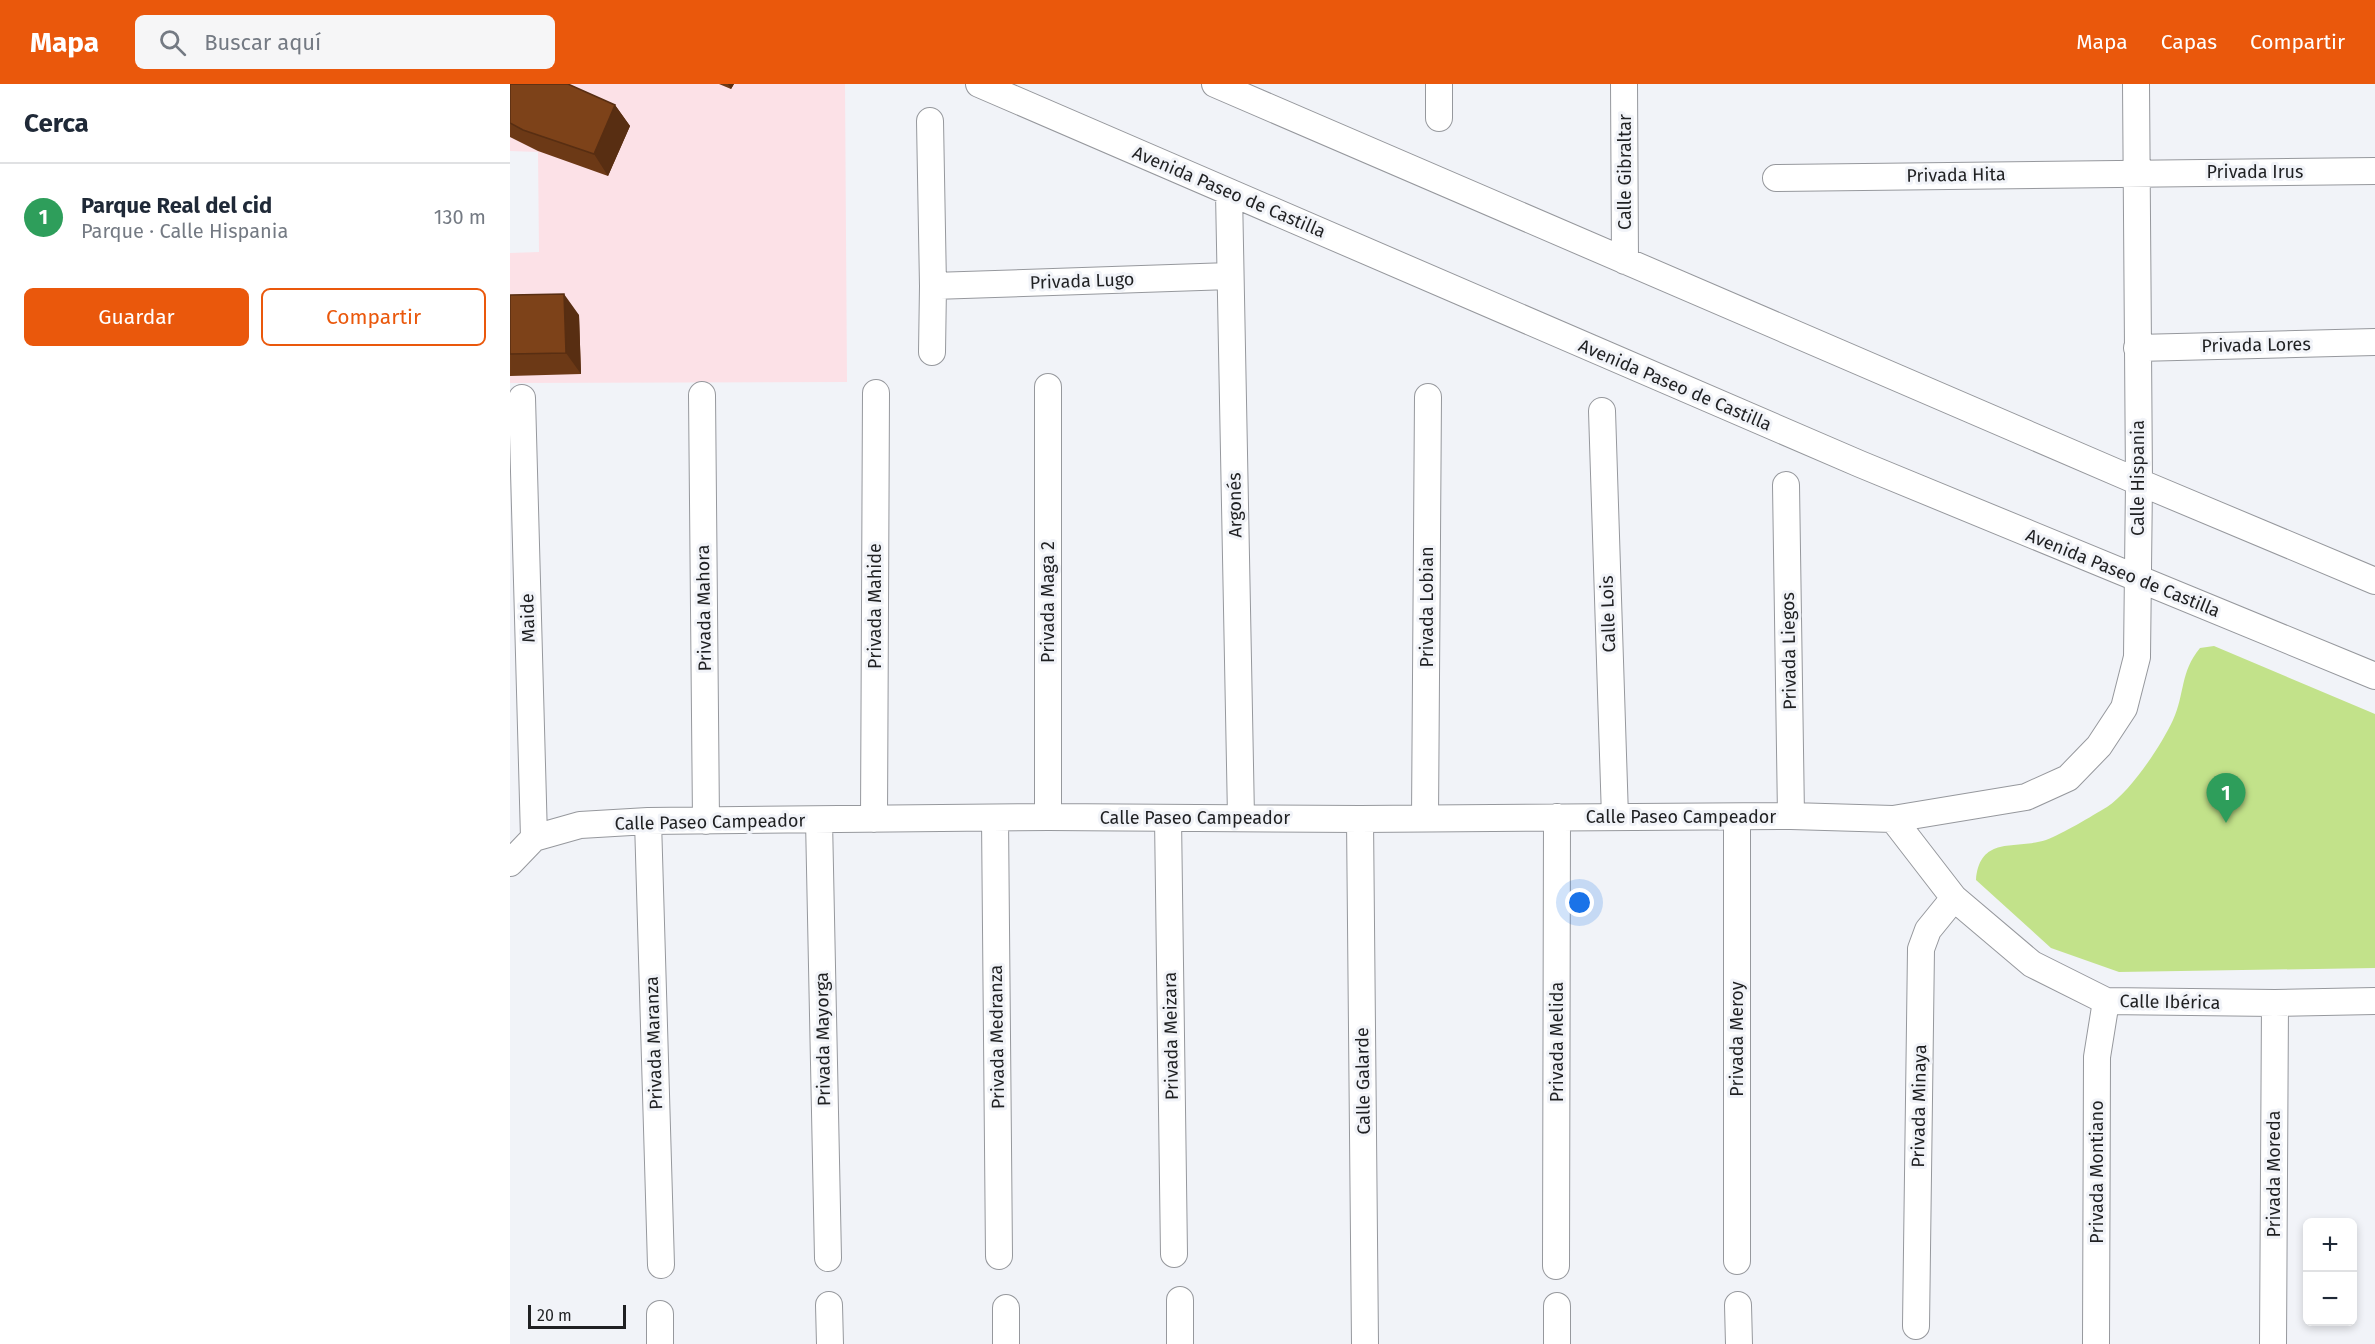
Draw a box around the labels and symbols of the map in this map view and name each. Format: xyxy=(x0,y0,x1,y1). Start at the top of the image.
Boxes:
street label: Calle Gibraltar xyxy=(1614,114,1636,230)
street label: Avenida Paseo de Castilla xyxy=(1129,141,1329,243)
street label: Privada Irus xyxy=(2207,161,2303,183)
street label: Privada Hita xyxy=(1906,163,2006,187)
street label: Privada Lugo xyxy=(1029,268,1135,294)
street label: Privada Lores xyxy=(2201,333,2311,357)
street label: Avenida Paseo de Castilla xyxy=(1575,334,1775,436)
street label: Calle Hispania xyxy=(2127,420,2149,536)
street label: Argonés xyxy=(1223,472,1247,538)
street label: Avenida Paseo de Castilla xyxy=(2023,524,2223,622)
street label: Privada Maga 2 xyxy=(1037,541,1059,663)
street label: Privada Mahide xyxy=(864,543,886,669)
street label: Privada Mahora xyxy=(692,544,716,672)
street label: Privada Lobian xyxy=(1416,547,1438,667)
street label: Calle Lois xyxy=(1596,575,1620,653)
street label: Privada Liegos xyxy=(1777,592,1801,710)
street label: Maide xyxy=(516,593,540,643)
pin: 1 xyxy=(2206,774,2246,823)
street label: Calle Paseo Campeador xyxy=(1586,806,1776,828)
street label: Calle Paseo Campeador xyxy=(1100,807,1290,829)
street label: Calle Paseo Campeador xyxy=(615,809,806,835)
your location xyxy=(1565,888,1594,917)
street label: Privada Medranza xyxy=(985,965,1009,1109)
street label: Privada Mayorga xyxy=(811,972,835,1106)
street label: Privada Meizara xyxy=(1159,972,1183,1100)
street label: Privada Maranza xyxy=(641,976,667,1110)
street label: Privada Meroy xyxy=(1726,981,1748,1097)
street label: Privada Melida xyxy=(1546,982,1568,1102)
street label: Calle Ibérica xyxy=(2120,990,2220,1014)
street label: Calle Galarde xyxy=(1351,1027,1375,1135)
street label: Privada Minaya xyxy=(1907,1044,1931,1168)
street label: Privada Montiano xyxy=(2086,1100,2108,1244)
street label: Privada Moreda xyxy=(2263,1110,2285,1238)
scale bar xyxy=(528,1302,626,1330)

